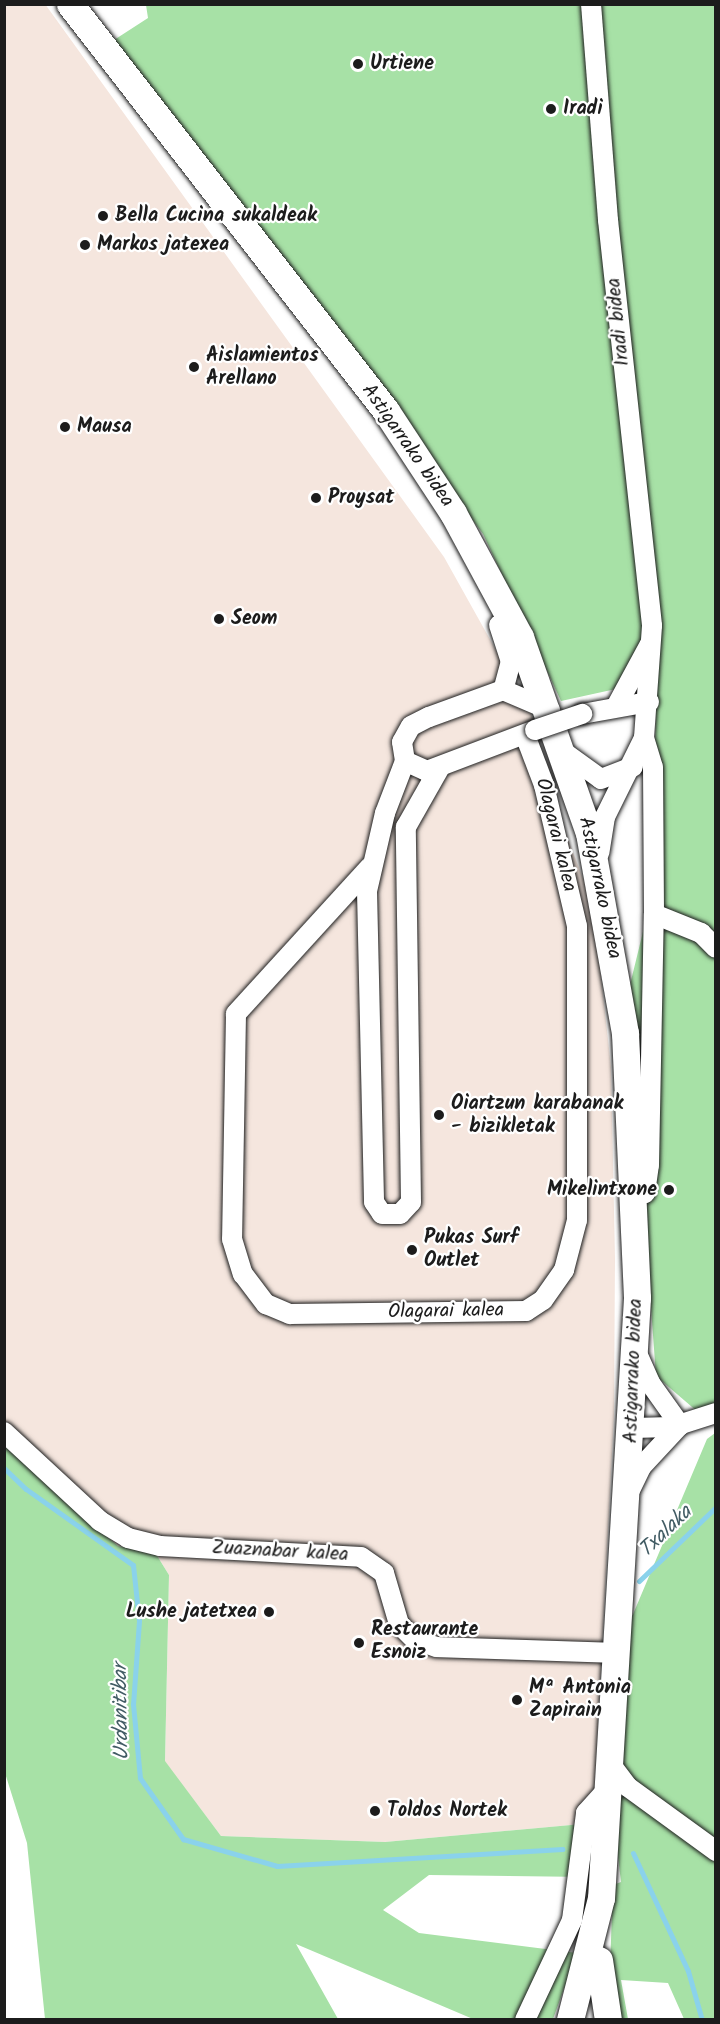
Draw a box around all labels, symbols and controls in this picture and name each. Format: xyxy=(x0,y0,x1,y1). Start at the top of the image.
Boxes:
place label: Urtiene xyxy=(370,52,434,76)
marker: Urtiene xyxy=(351,57,365,71)
place label: Iradi xyxy=(563,97,603,121)
marker: Iradi xyxy=(544,102,558,116)
place label: Bella Cucina sukaldeak xyxy=(115,204,317,228)
marker: Bella Cucina sukaldeak xyxy=(96,209,110,223)
place label: Markos jatexea xyxy=(97,233,229,257)
marker: Markos jatexea xyxy=(78,238,92,252)
street label: Iradi bidea xyxy=(602,277,636,367)
place label: Aislamientos Arellano xyxy=(206,344,319,391)
marker: Aislamientos Arellano xyxy=(187,360,201,374)
street label: Astigarrako bidea xyxy=(356,380,458,512)
place label: Mausa xyxy=(77,415,132,439)
marker: Mausa xyxy=(58,420,72,434)
place label: Proysat xyxy=(328,486,394,510)
marker: Proysat xyxy=(309,491,323,505)
place label: Seom xyxy=(231,607,277,631)
marker: Seom xyxy=(212,612,226,626)
street label: Olagarai kalea xyxy=(529,776,581,894)
street label: Astigarrako bidea xyxy=(572,815,626,961)
place label: Oiartzun karabanak - bizikletak xyxy=(451,1092,623,1139)
marker: Oiartzun karabanak - bizikletak xyxy=(432,1108,446,1122)
place label: Mikelintxone xyxy=(547,1178,657,1202)
marker: Mikelintxone xyxy=(662,1183,676,1197)
place label: Pukas Surf Outlet xyxy=(424,1226,518,1273)
marker: Pukas Surf Outlet xyxy=(405,1243,419,1257)
street label: Astigarrako bidea xyxy=(619,1298,649,1444)
street label: Olagarai kalea xyxy=(388,1299,504,1325)
water label: Txalaka xyxy=(634,1500,698,1564)
street label: Zuaznabar kalea xyxy=(211,1536,349,1568)
place label: Lushe jatetxea xyxy=(126,1600,257,1624)
marker: Lushe jatetxea xyxy=(262,1605,276,1619)
place label: Restaurante Esnoiz xyxy=(371,1619,478,1666)
marker: Restaurante Esnoiz xyxy=(352,1636,366,1650)
water label: Urdanitibar xyxy=(109,1663,135,1761)
place label: Mª Antonia Zapirain xyxy=(529,1676,631,1723)
marker: Mª Antonia Zapirain xyxy=(510,1693,524,1707)
place label: Toldos Nortek xyxy=(387,1799,507,1823)
marker: Toldos Nortek xyxy=(368,1804,382,1818)

